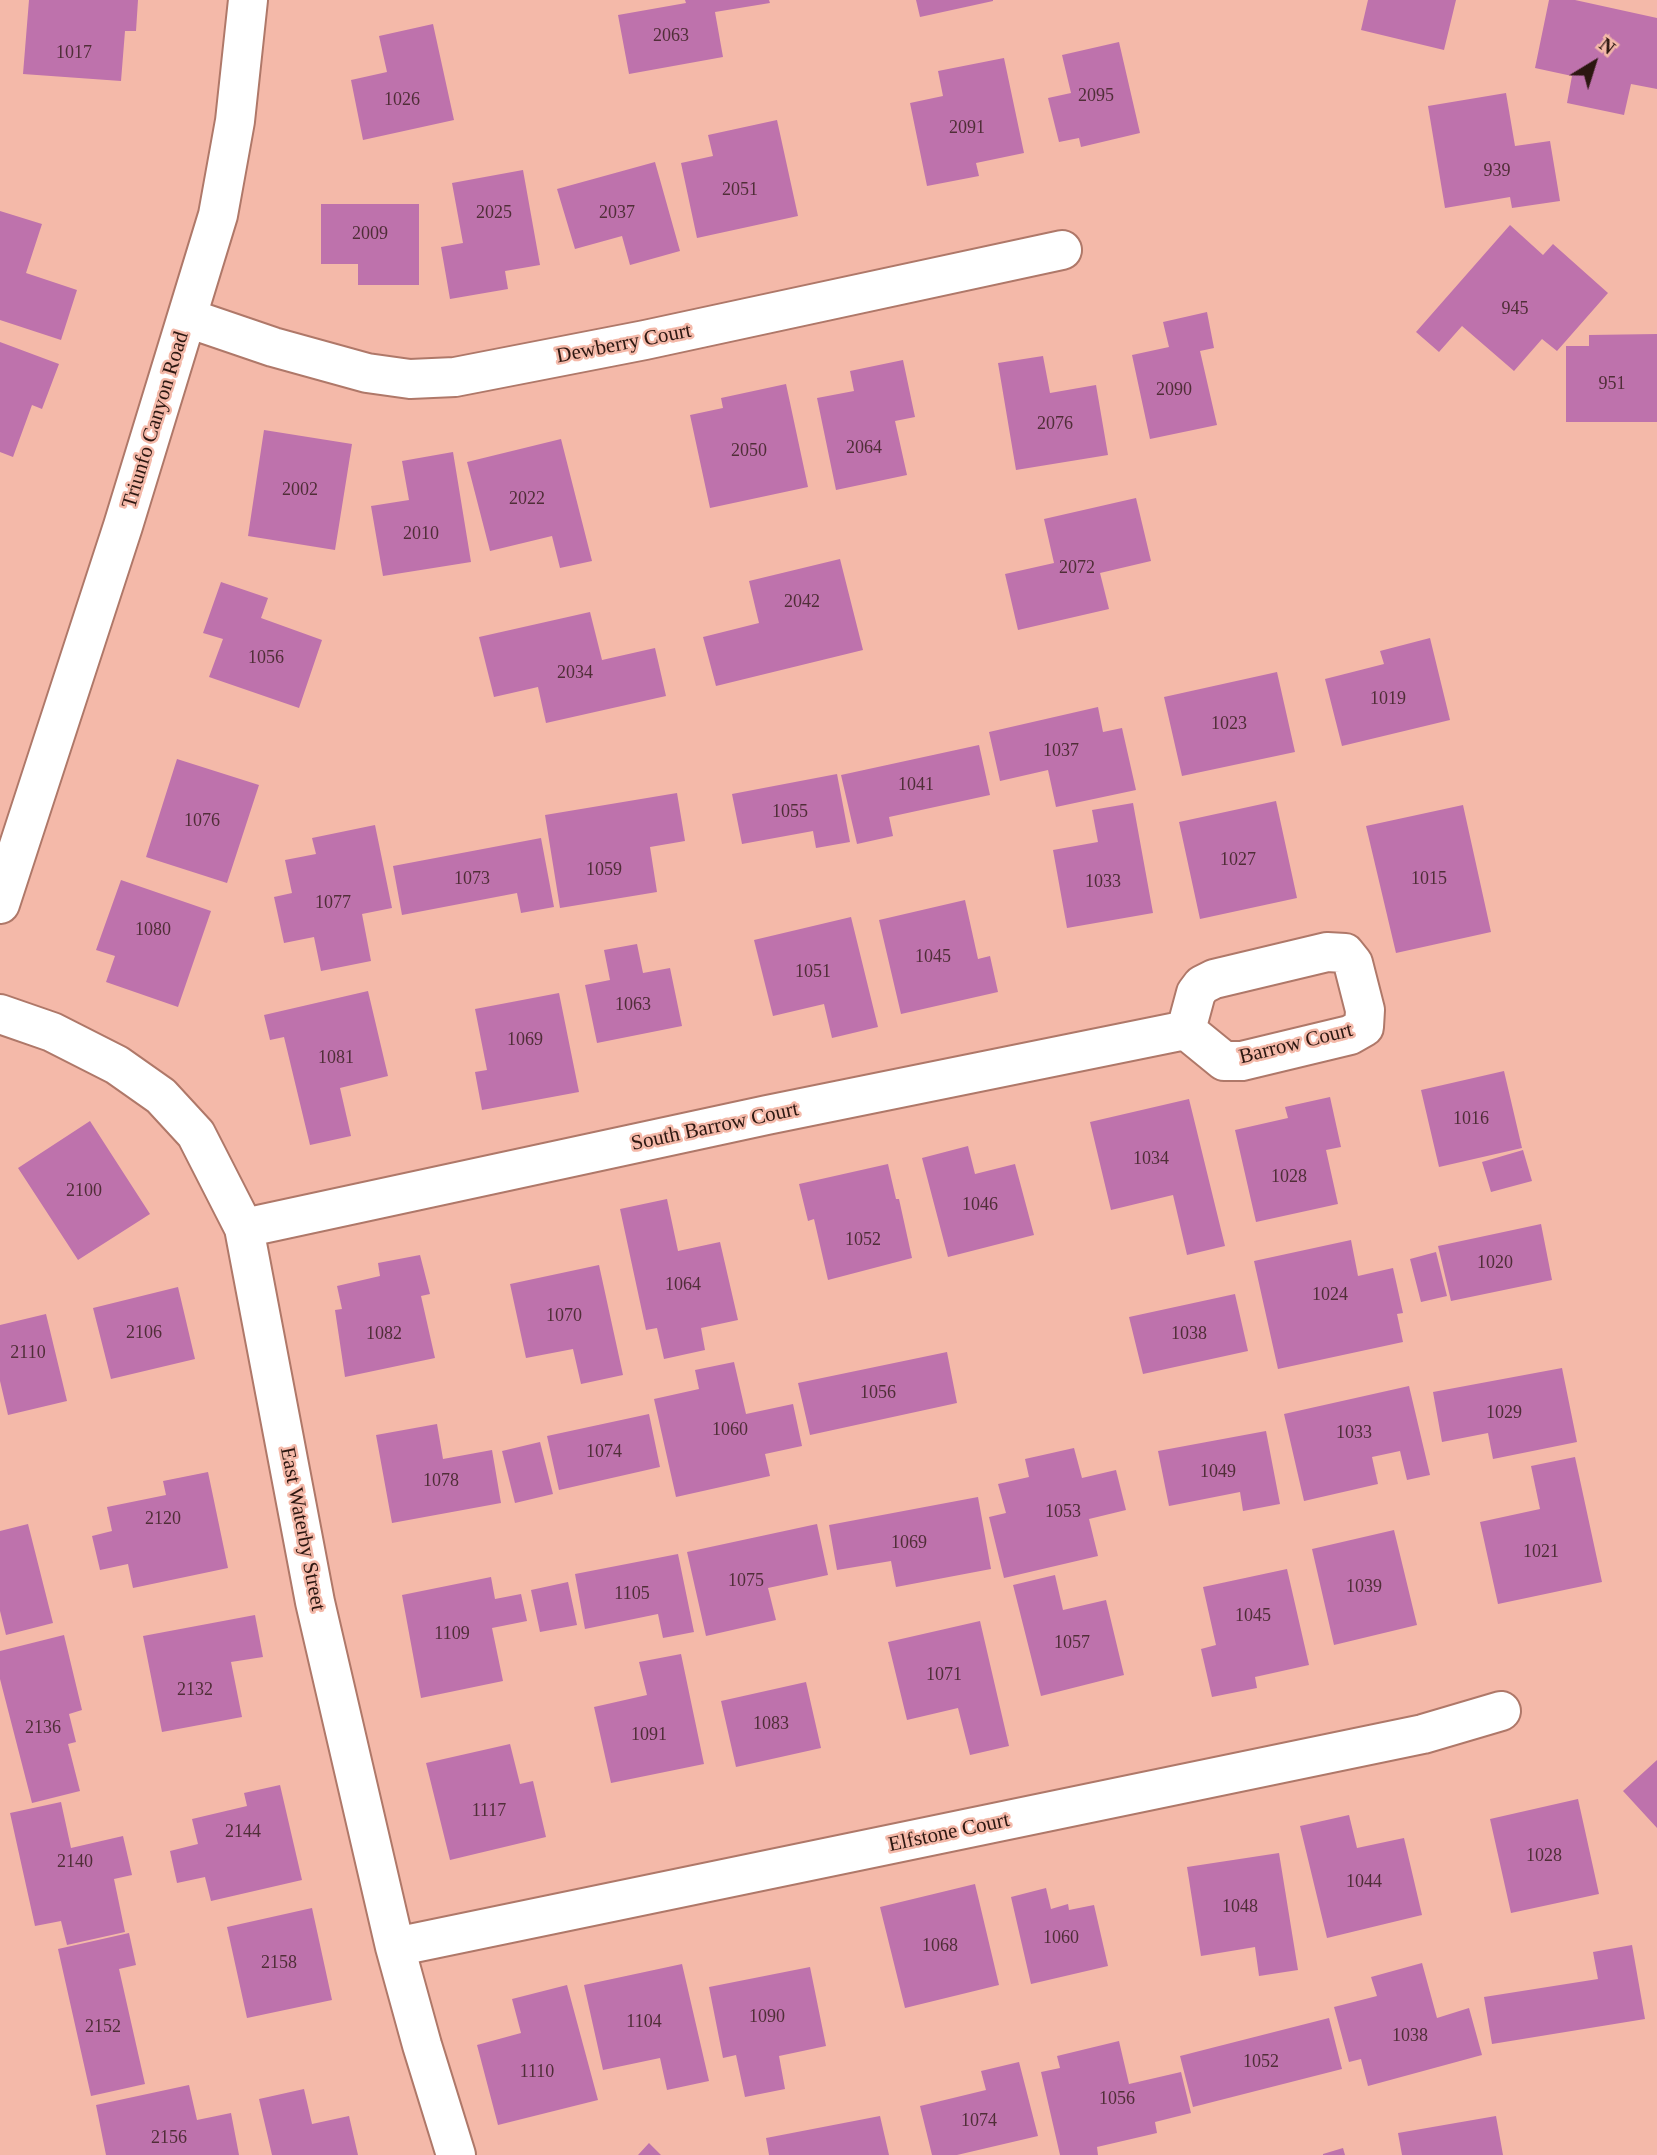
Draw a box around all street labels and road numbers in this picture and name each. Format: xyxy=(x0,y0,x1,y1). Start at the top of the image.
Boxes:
street label: Dewberry Court xyxy=(554,319,694,369)
street label: Triunfo Canyon Road xyxy=(117,329,195,511)
street label: Barrow Court xyxy=(1237,1018,1355,1070)
street label: South Barrow Court xyxy=(629,1097,801,1157)
street label: East Waterby Street xyxy=(274,1445,330,1613)
street label: Elfstone Court xyxy=(886,1808,1012,1858)

